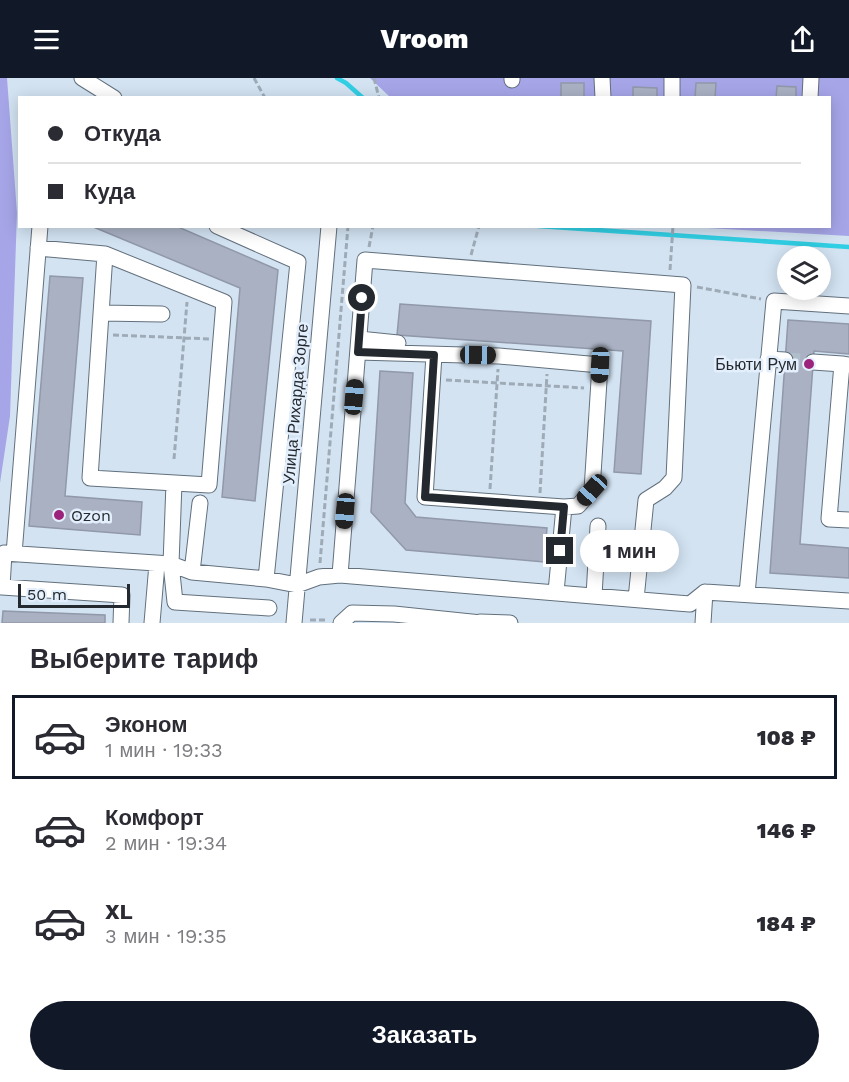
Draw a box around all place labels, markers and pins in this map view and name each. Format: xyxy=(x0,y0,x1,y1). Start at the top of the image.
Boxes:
place label: Бьюти Рум xyxy=(715,355,797,374)
marker: Бьюти Рум xyxy=(802,357,816,371)
place label: Ozon xyxy=(71,506,111,525)
marker: Ozon xyxy=(52,508,66,522)

